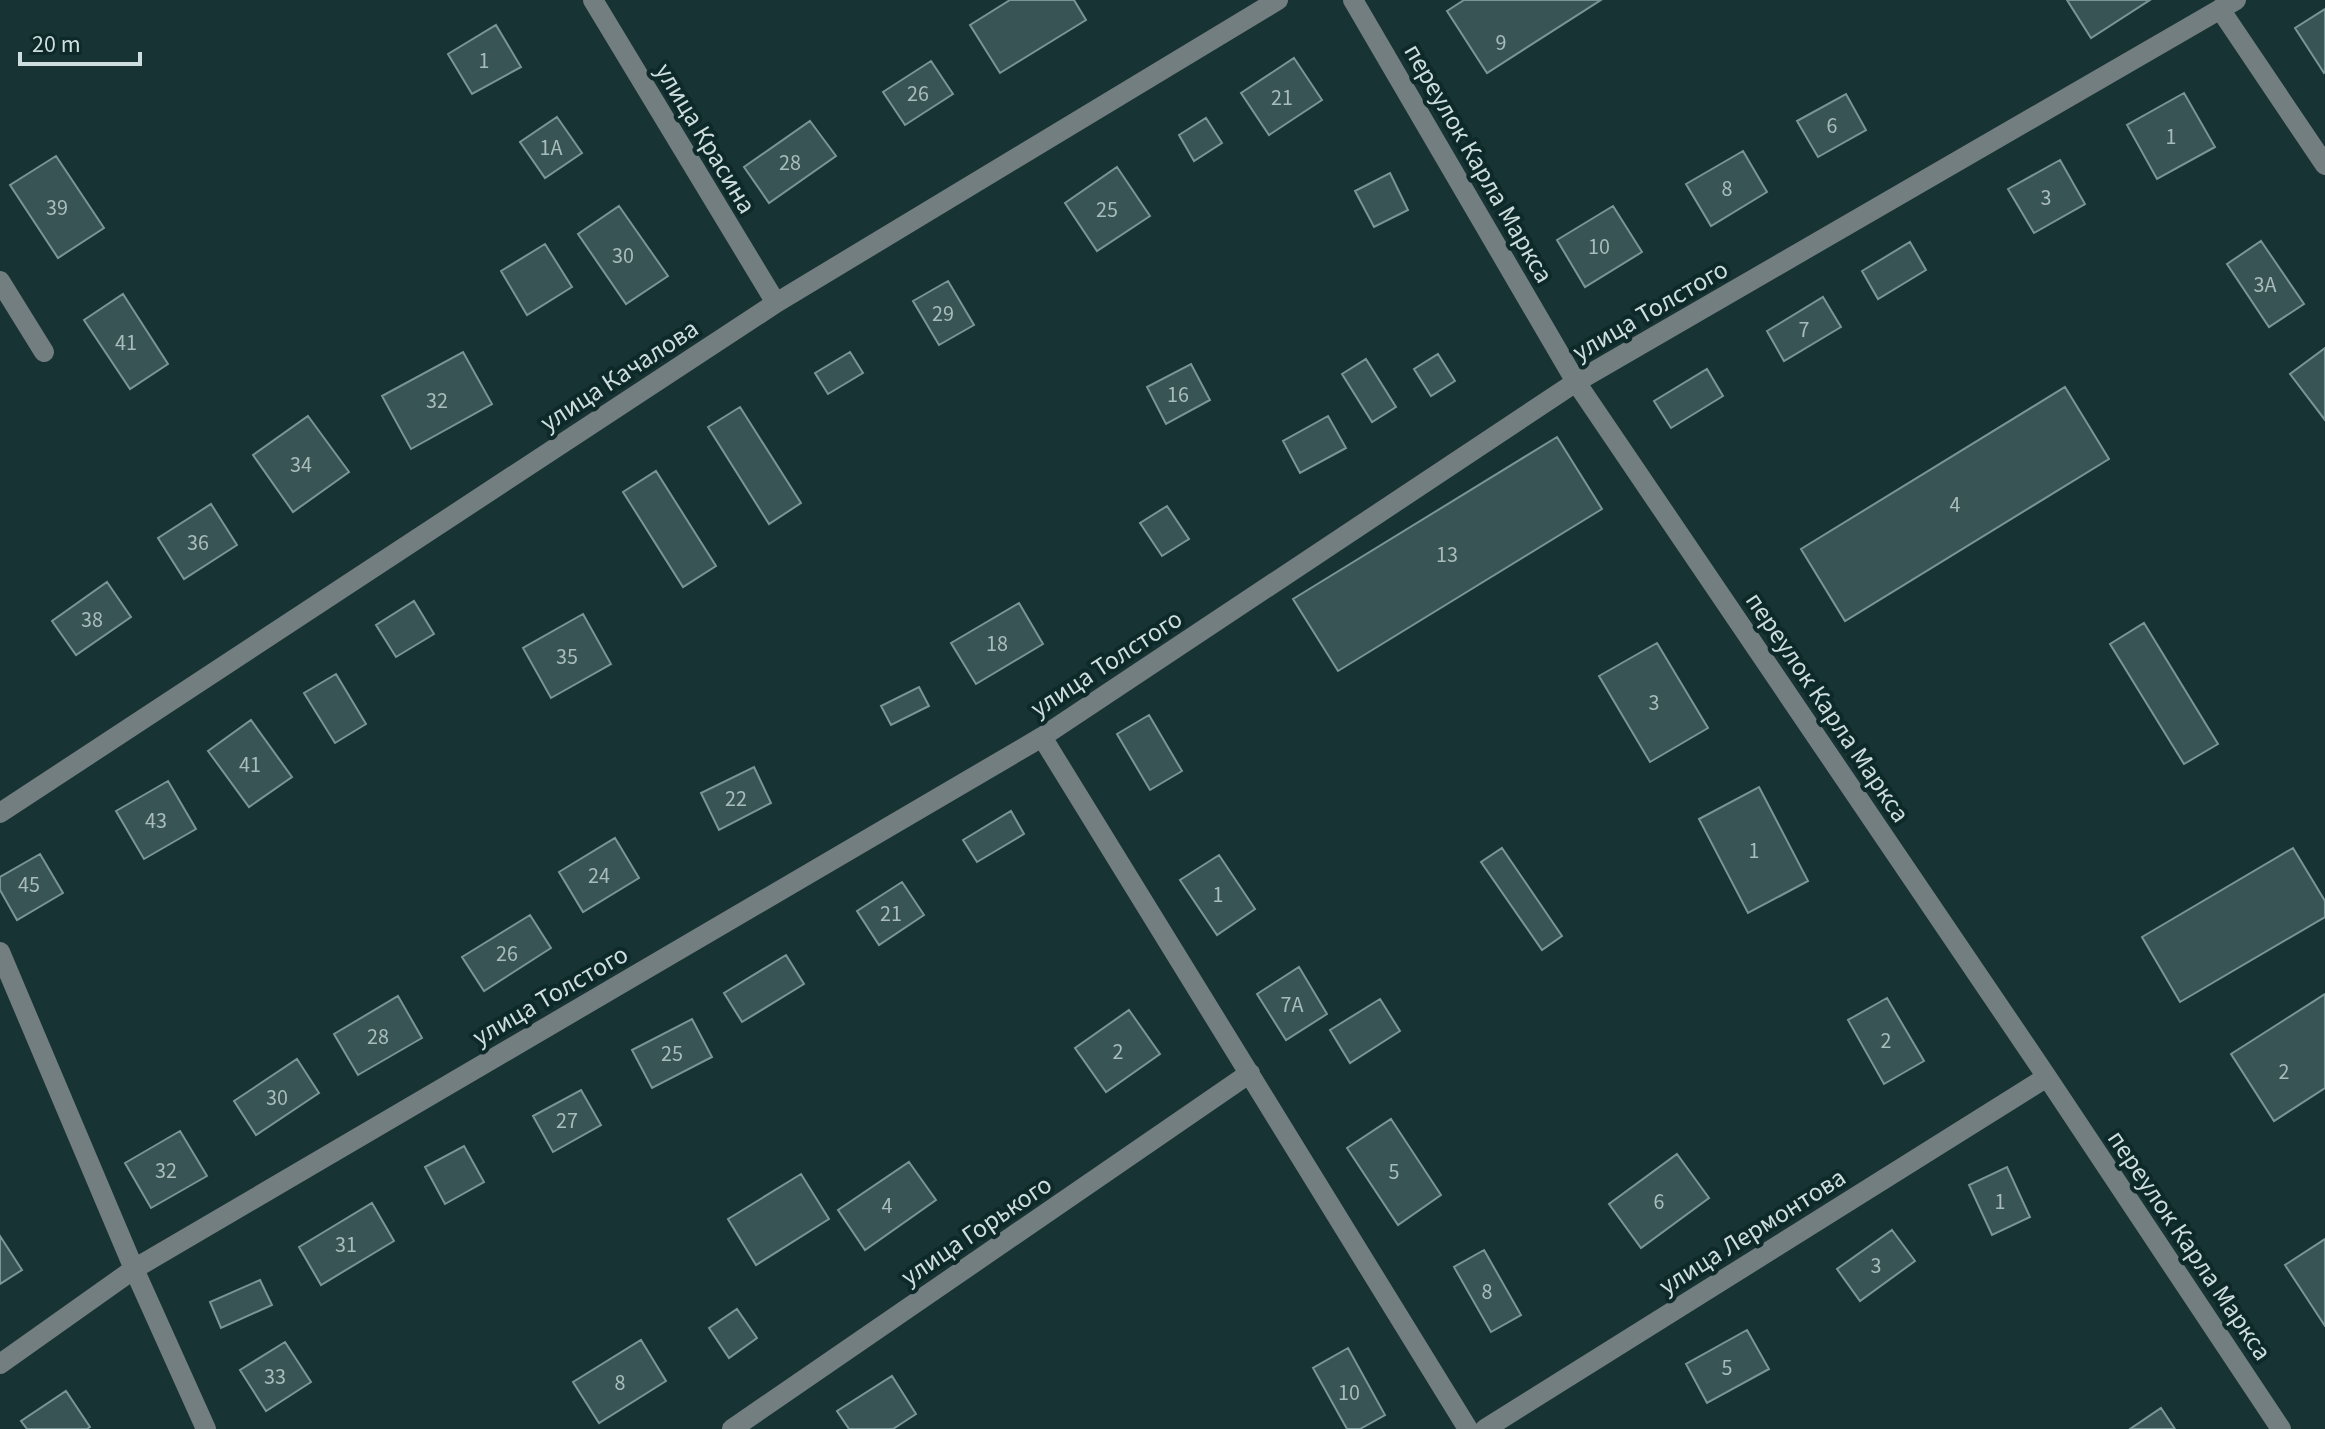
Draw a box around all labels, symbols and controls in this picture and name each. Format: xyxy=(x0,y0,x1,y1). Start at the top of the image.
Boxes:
scale bar xyxy=(20,16,140,66)
text: 20 m xyxy=(32,27,81,62)
house number: 9 xyxy=(1496,27,1506,59)
street label: переулок Карла Маркса xyxy=(1395,37,1562,290)
house number: 1 xyxy=(479,45,489,77)
street label: улица Красина xyxy=(646,56,765,221)
house number: 26 xyxy=(907,78,929,110)
house number: 21 xyxy=(1271,82,1293,114)
house number: 6 xyxy=(1827,110,1838,142)
house number: 1 xyxy=(2166,121,2176,153)
house number: 1А xyxy=(540,132,562,164)
house number: 28 xyxy=(779,147,801,179)
house number: 8 xyxy=(1722,173,1733,205)
house number: 3 xyxy=(2041,182,2051,214)
house number: 39 xyxy=(46,192,68,224)
house number: 25 xyxy=(1096,194,1118,226)
house number: 10 xyxy=(1588,231,1610,263)
house number: 30 xyxy=(612,240,634,272)
street label: улица Толстого xyxy=(1565,251,1735,370)
house number: 3А xyxy=(2254,269,2276,301)
house number: 29 xyxy=(932,298,954,330)
street label: улица Качалова xyxy=(533,310,706,441)
house number: 7 xyxy=(1799,314,1810,346)
house number: 41 xyxy=(115,327,137,359)
house number: 16 xyxy=(1167,379,1189,411)
house number: 32 xyxy=(426,385,448,417)
house number: 34 xyxy=(290,449,312,481)
house number: 4 xyxy=(1950,489,1961,521)
house number: 36 xyxy=(187,527,209,559)
house number: 13 xyxy=(1436,539,1458,571)
street label: переулок Карла Маркса xyxy=(1737,585,1919,830)
street label: улица Толстого xyxy=(1023,600,1189,726)
house number: 38 xyxy=(81,604,103,636)
house number: 18 xyxy=(986,628,1008,660)
house number: 35 xyxy=(556,641,578,673)
house number: 3 xyxy=(1649,687,1659,719)
house number: 41 xyxy=(239,749,261,781)
house number: 22 xyxy=(725,783,747,815)
house number: 43 xyxy=(145,805,167,837)
house number: 1 xyxy=(1749,835,1759,867)
house number: 24 xyxy=(588,860,610,892)
house number: 45 xyxy=(18,869,40,901)
house number: 1 xyxy=(1213,879,1223,911)
house number: 21 xyxy=(880,898,902,930)
street label: улица Толстого xyxy=(465,936,635,1055)
house number: 26 xyxy=(496,938,518,970)
house number: 7А xyxy=(1281,989,1303,1021)
house number: 28 xyxy=(367,1021,389,1053)
house number: 2 xyxy=(1881,1025,1891,1057)
house number: 2 xyxy=(1113,1036,1123,1068)
house number: 25 xyxy=(661,1038,683,1070)
house number: 2 xyxy=(2279,1056,2289,1088)
house number: 30 xyxy=(266,1082,288,1114)
house number: 27 xyxy=(556,1105,578,1137)
street label: переулок Карла Маркса xyxy=(2099,1123,2281,1368)
house number: 32 xyxy=(155,1155,177,1187)
house number: 5 xyxy=(1389,1156,1399,1188)
street label: улица Лермонтова xyxy=(1652,1159,1853,1304)
street label: улица Горького xyxy=(893,1166,1059,1295)
house number: 6 xyxy=(1654,1186,1665,1218)
house number: 1 xyxy=(1995,1186,2005,1218)
house number: 4 xyxy=(882,1190,893,1222)
house number: 31 xyxy=(335,1229,357,1261)
house number: 3 xyxy=(1871,1250,1881,1282)
house number: 8 xyxy=(1482,1276,1493,1308)
house number: 5 xyxy=(1722,1352,1732,1384)
house number: 33 xyxy=(264,1361,286,1393)
house number: 8 xyxy=(615,1367,626,1399)
house number: 10 xyxy=(1338,1377,1360,1409)

